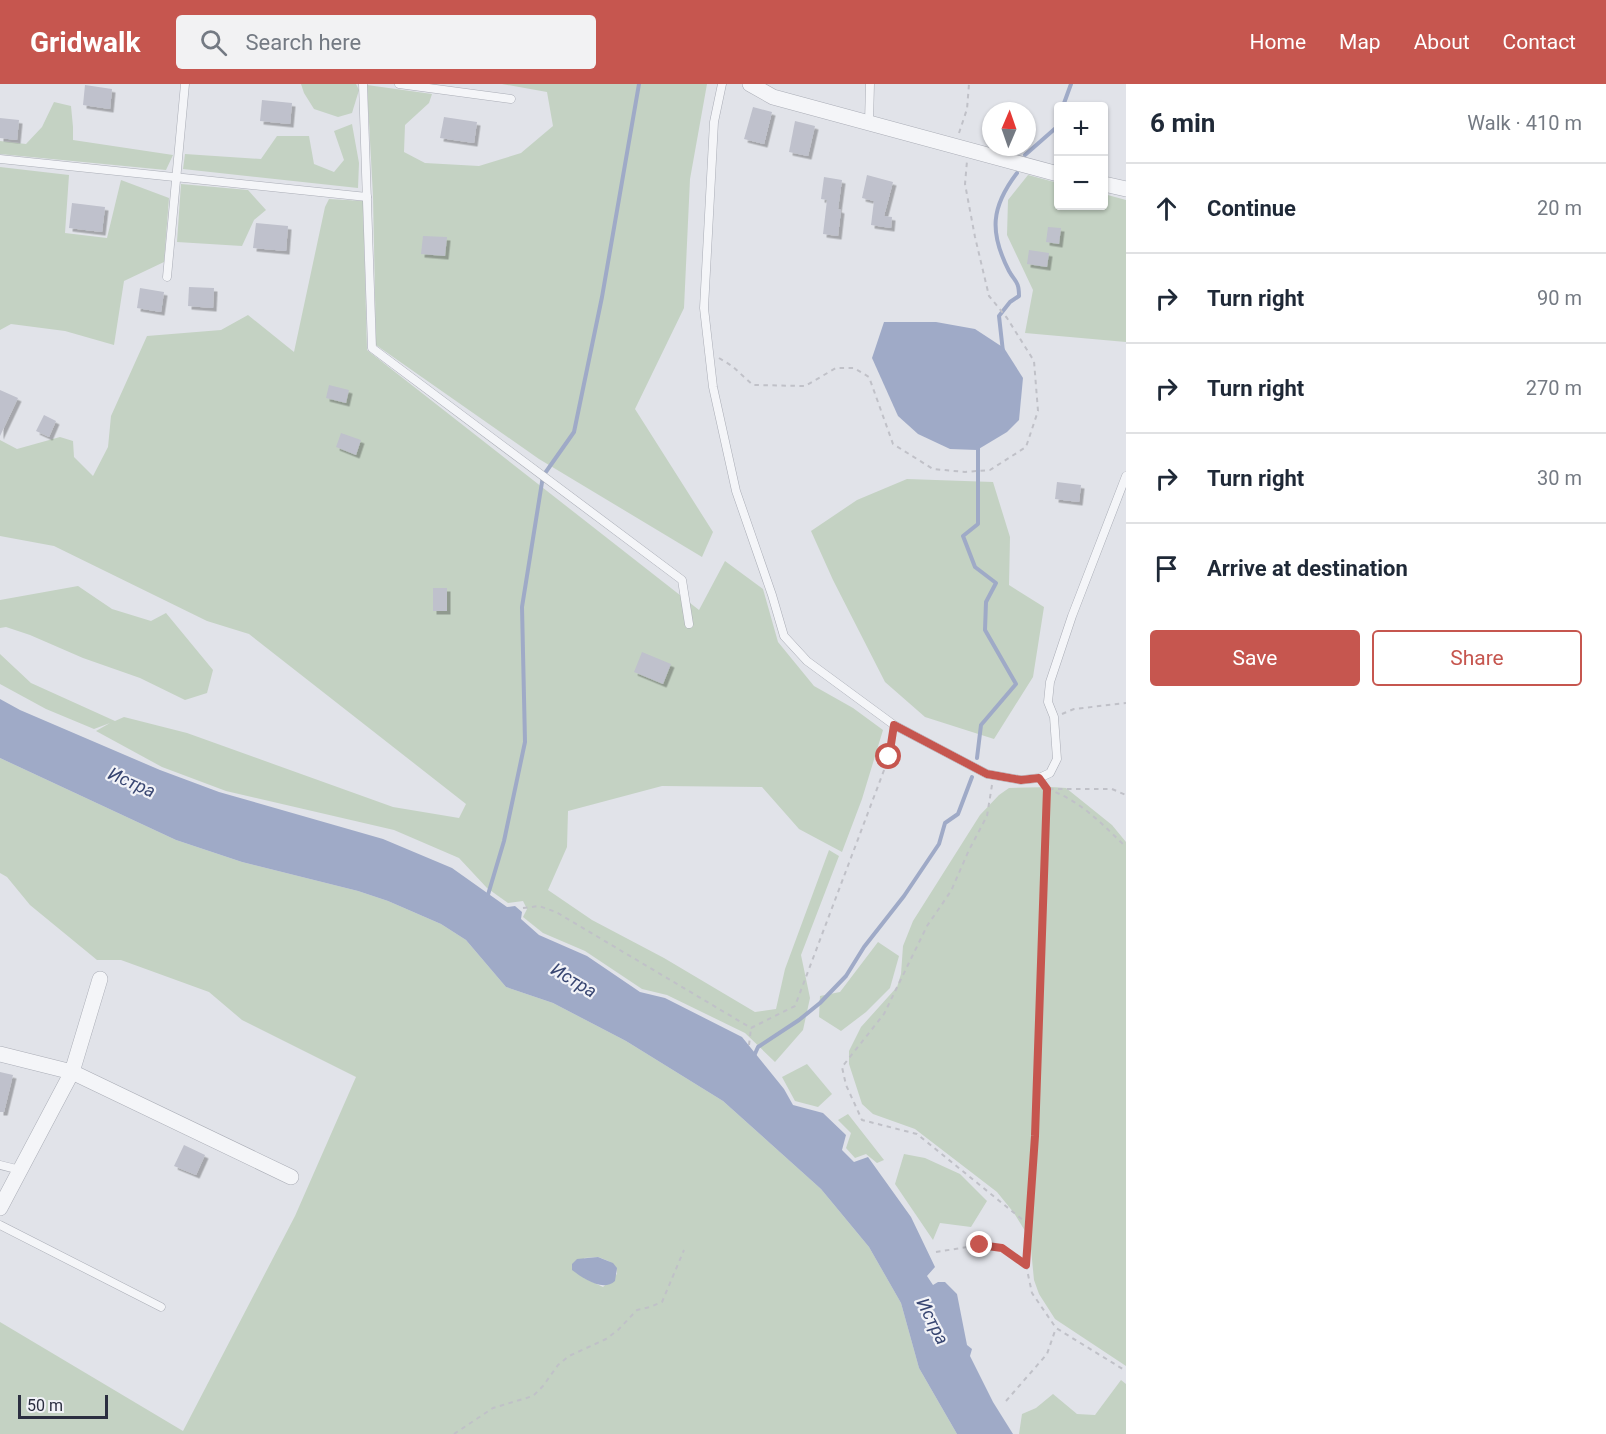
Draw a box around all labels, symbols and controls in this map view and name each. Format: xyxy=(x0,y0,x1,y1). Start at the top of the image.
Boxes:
search box xyxy=(176,15,596,69)
text: Gridwalk xyxy=(30,26,140,59)
icon: search xyxy=(197,26,230,59)
text: Search here xyxy=(245,30,361,55)
text: Home xyxy=(1250,30,1306,54)
text: Map xyxy=(1339,30,1381,54)
text: About xyxy=(1414,30,1470,54)
text: Contact xyxy=(1503,30,1576,54)
north arrow xyxy=(982,102,1036,156)
map controls xyxy=(1054,102,1108,210)
button: + xyxy=(1054,102,1108,156)
text: 6 min xyxy=(1150,108,1215,138)
text: Walk · 410 m xyxy=(1467,111,1582,135)
button: − xyxy=(1054,156,1108,210)
icon: ahead xyxy=(1150,192,1183,225)
text: Continue xyxy=(1207,196,1296,221)
text: 20 m xyxy=(1537,196,1582,220)
icon: right xyxy=(1150,282,1183,315)
text: Turn right xyxy=(1207,286,1304,311)
text: 90 m xyxy=(1537,286,1582,310)
icon: right xyxy=(1150,372,1183,405)
text: Turn right xyxy=(1207,376,1304,401)
text: 270 m xyxy=(1526,376,1582,400)
icon: right xyxy=(1150,462,1183,495)
text: Turn right xyxy=(1207,466,1304,491)
text: 30 m xyxy=(1537,466,1582,490)
icon: arrive xyxy=(1150,552,1183,585)
text: Arrive at destination xyxy=(1207,556,1408,581)
button: Save xyxy=(1150,630,1360,686)
button: Share xyxy=(1372,630,1582,686)
route start xyxy=(875,743,901,769)
water label: Истра xyxy=(105,762,159,802)
water label: Истра xyxy=(547,958,601,1002)
route end xyxy=(966,1231,992,1257)
water label: Истра xyxy=(912,1294,954,1348)
scale bar xyxy=(18,1392,108,1420)
text: 50 m xyxy=(27,1396,63,1415)

